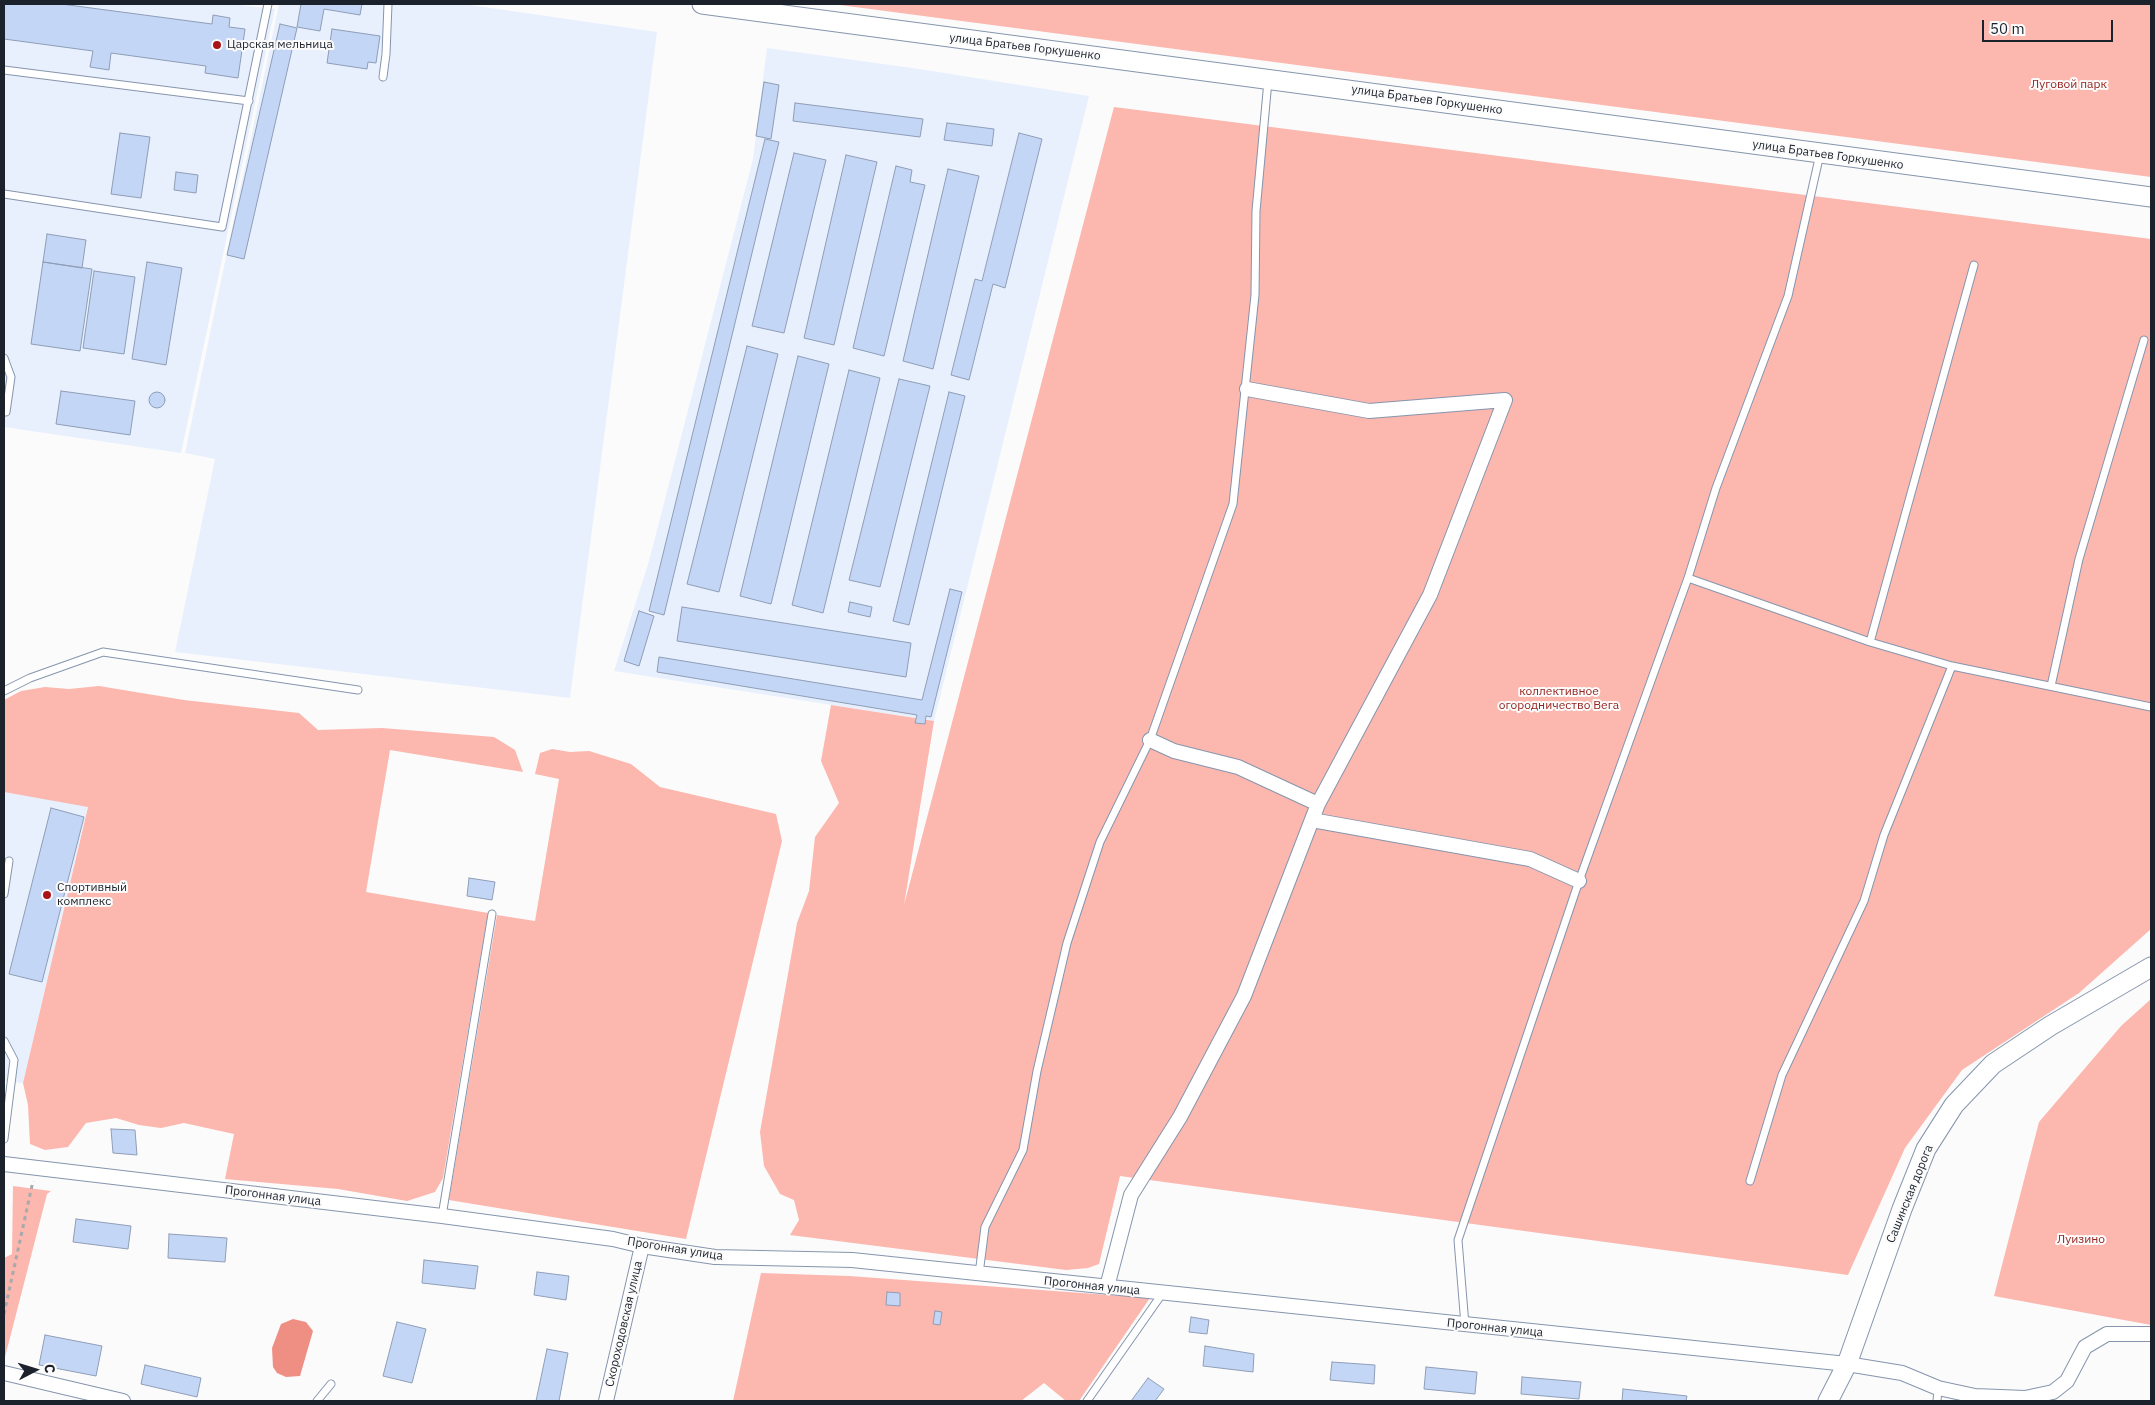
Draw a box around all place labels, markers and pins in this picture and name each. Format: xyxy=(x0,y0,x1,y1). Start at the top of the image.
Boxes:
place label: Царская мельница xyxy=(227,38,333,52)
marker: Царская мельница xyxy=(211,39,223,51)
place label: Спортивный комплекс xyxy=(57,881,127,909)
marker: Спортивный комплекс xyxy=(41,889,53,901)

